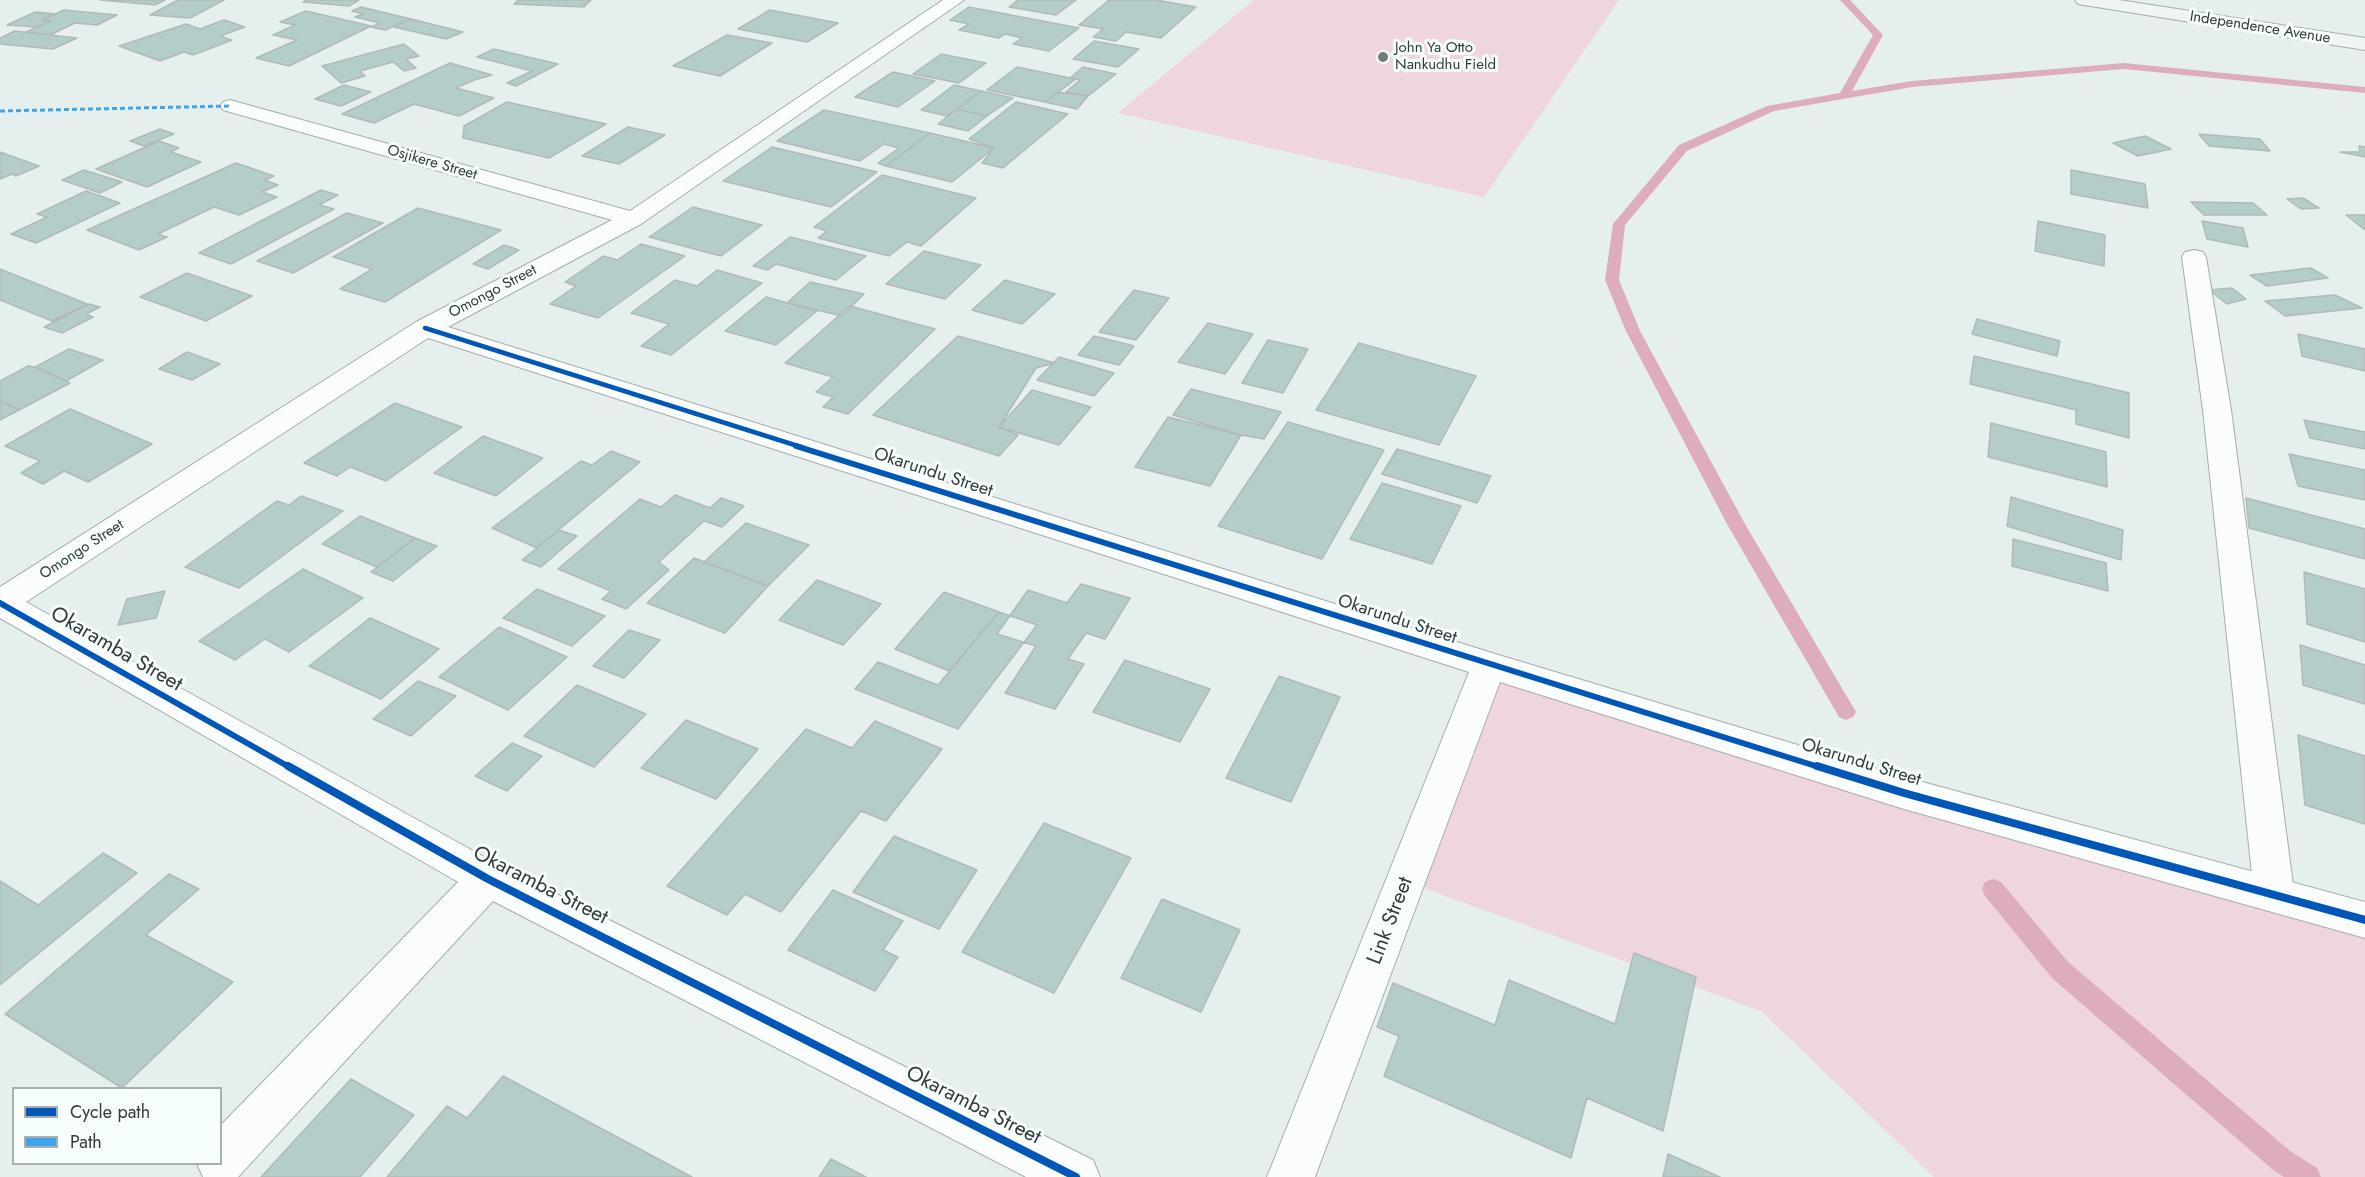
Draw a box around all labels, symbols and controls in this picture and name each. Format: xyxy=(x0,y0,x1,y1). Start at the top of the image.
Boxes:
street label: Independence Avenue xyxy=(2188,8,2332,48)
place label: John Ya Otto Nankudhu Field xyxy=(1395,39,1496,74)
marker: John Ya Otto Nankudhu Field xyxy=(1376,50,1390,64)
street label: Osjikere Street xyxy=(385,142,479,184)
street label: Omongo Street xyxy=(446,261,540,323)
street label: Okarundu Street xyxy=(871,444,995,502)
street label: Omongo Street xyxy=(37,516,127,584)
street label: Okarundu Street xyxy=(1335,591,1459,649)
street label: Okaramba Street xyxy=(46,602,186,698)
street label: Okarundu Street xyxy=(1799,735,1923,791)
street label: Okaramba Street xyxy=(468,841,612,931)
street label: Link Street xyxy=(1363,874,1419,968)
street label: Okaramba Street xyxy=(901,1061,1045,1151)
legend xyxy=(12,1087,222,1165)
text: Cycle path xyxy=(70,1099,150,1125)
text: Path xyxy=(70,1129,102,1155)

